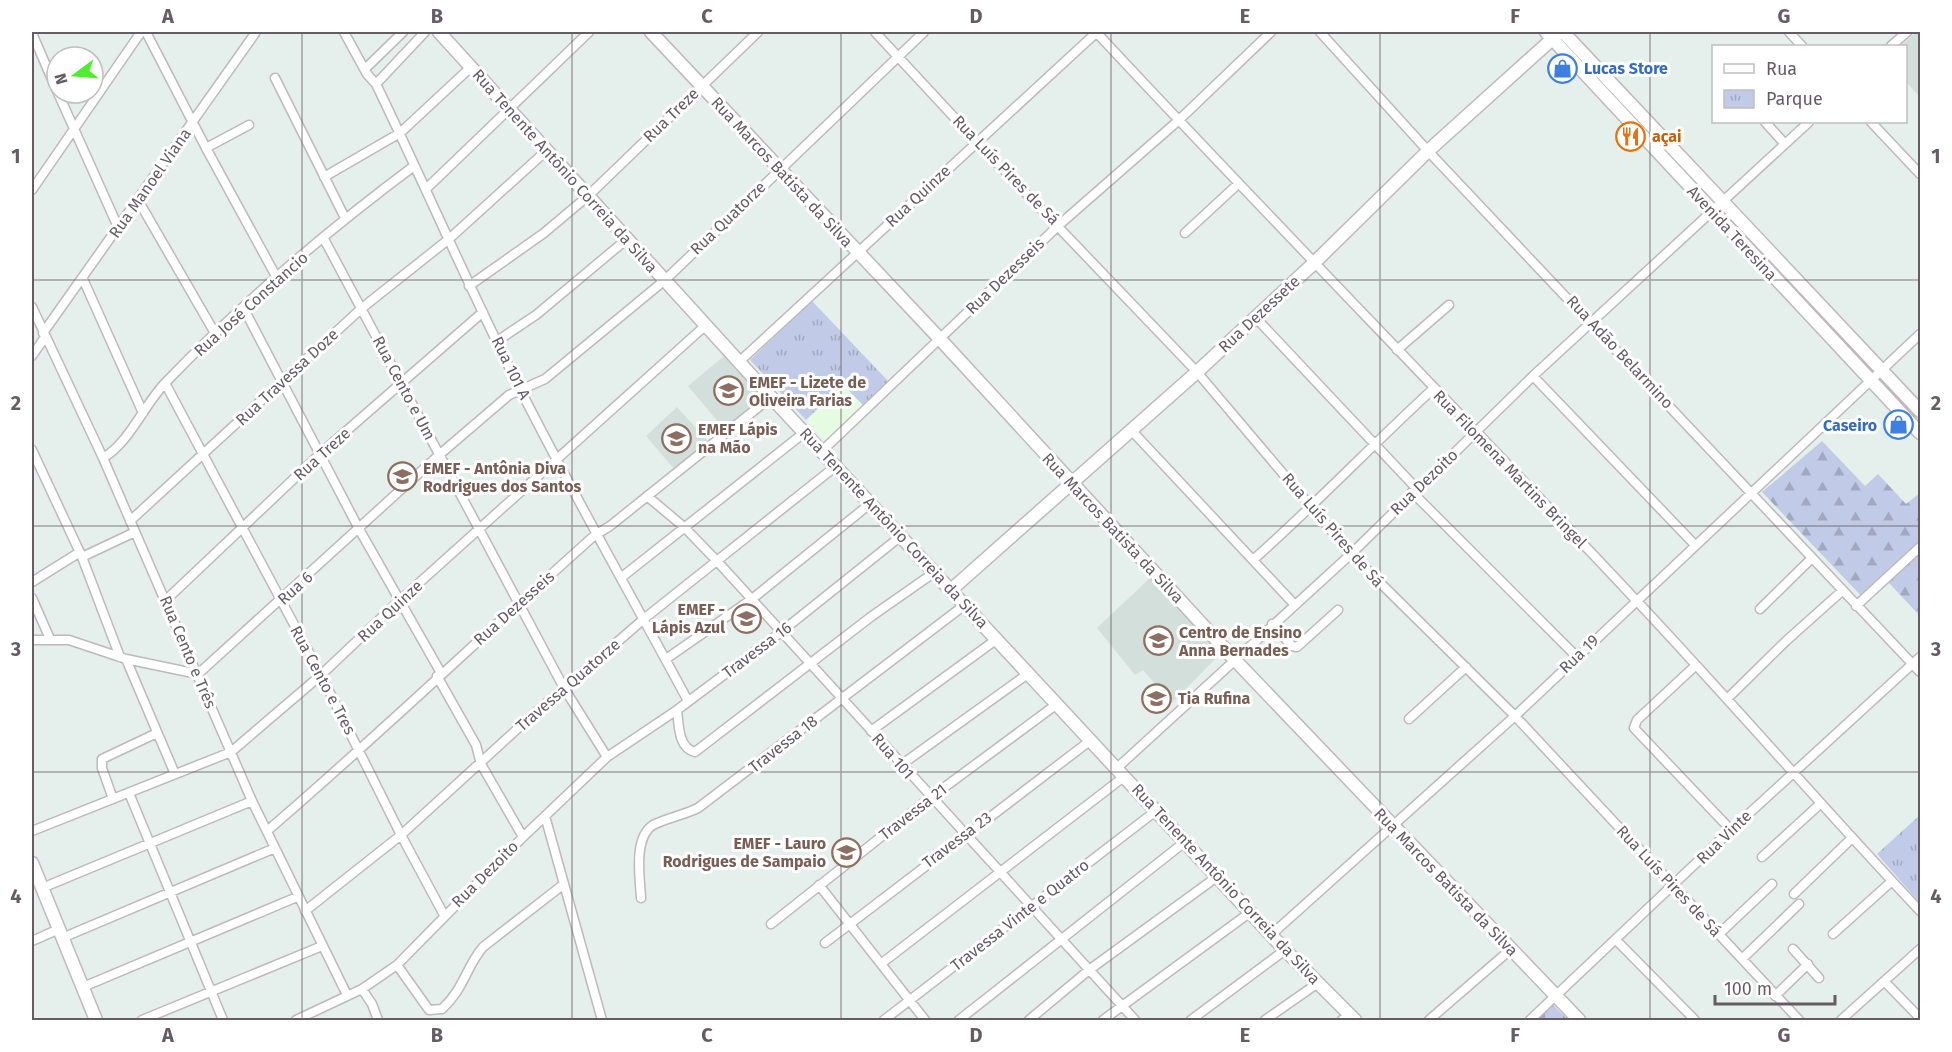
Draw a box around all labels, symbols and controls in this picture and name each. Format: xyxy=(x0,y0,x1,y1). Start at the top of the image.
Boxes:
text: A xyxy=(161,4,175,28)
text: B xyxy=(431,4,443,28)
text: C xyxy=(701,4,713,28)
text: D xyxy=(969,4,983,28)
text: E xyxy=(1240,4,1250,28)
text: F xyxy=(1510,4,1520,28)
text: G xyxy=(1778,4,1790,28)
north arrow xyxy=(45,45,105,105)
legend xyxy=(1712,45,1907,123)
shop icon: Lucas Store xyxy=(1547,52,1579,84)
text: Rua xyxy=(1766,58,1797,80)
place label: Lucas Store xyxy=(1584,59,1668,78)
street label: Rua Tenente Antônio Correia da Silva xyxy=(468,65,662,277)
text: N xyxy=(50,71,72,87)
street label: Rua Treze xyxy=(639,84,703,146)
text: Parque xyxy=(1766,88,1823,110)
street label: Rua Marcos Batista da Silva xyxy=(707,93,857,251)
street label: Rua Luís Pires de Sá xyxy=(949,111,1063,229)
restaurant icon: açai xyxy=(1615,120,1647,152)
street label: Rua Manoel Viana xyxy=(105,124,195,242)
place label: açai xyxy=(1652,127,1682,147)
text: 1 xyxy=(11,144,21,168)
text: 1 xyxy=(1931,144,1941,168)
street label: Rua Quinze xyxy=(882,161,954,231)
street label: Rua Quatorze xyxy=(686,177,770,259)
street label: Avenida Teresina xyxy=(1683,182,1781,284)
street label: Rua Dezesseis xyxy=(962,234,1048,318)
street label: Rua José Constancio xyxy=(190,248,312,360)
street label: Rua Dezessete xyxy=(1214,272,1304,356)
street label: Rua Adão Belarmino xyxy=(1563,291,1677,413)
street label: Rua Travessa Doze xyxy=(232,325,342,429)
street label: Rua Cento e Um xyxy=(369,333,439,443)
street label: Rua 101 A xyxy=(488,333,535,403)
place label: EMEF - Lizete de Oliveira Farias xyxy=(749,373,866,410)
school or university icon: EMEF - Lizete de Oliveira Farias xyxy=(712,375,744,407)
street label: Rua Filomena Martins Bringel xyxy=(1429,386,1591,552)
text: 2 xyxy=(11,391,21,415)
text: 2 xyxy=(1931,391,1941,415)
shop icon: Caseiro xyxy=(1882,409,1914,441)
place label: Caseiro xyxy=(1823,416,1877,435)
place label: EMEF Lápis na Mão xyxy=(698,420,778,457)
school or university icon: EMEF Lápis na Mão xyxy=(661,422,693,454)
street label: Rua Treze xyxy=(290,424,354,484)
street label: Rua Tenente Antônio Correia da Silva xyxy=(796,424,992,632)
street label: Rua Dezoito xyxy=(1386,445,1462,519)
street label: Rua Marcos Batista da Silva xyxy=(1038,449,1188,607)
place label: EMEF - Antônia Diva Rodrigues dos Santos xyxy=(423,459,582,496)
school or university icon: EMEF - Antônia Diva Rodrigues dos Santos xyxy=(386,461,418,493)
street label: Rua Luís Pires de Sá xyxy=(1278,469,1388,591)
street label: Rua 6 xyxy=(274,567,316,609)
street label: Rua Dezesseis xyxy=(470,567,558,649)
street label: Rua Quinze xyxy=(354,576,426,646)
street label: Rua Cento e Três xyxy=(156,593,220,711)
place label: EMEF - Lápis Azul xyxy=(652,600,725,637)
school or university icon: EMEF - Lápis Azul xyxy=(730,602,762,634)
street label: Travessa 16 xyxy=(719,618,795,682)
street label: Rua Cento e Tres xyxy=(286,622,360,738)
place label: Centro de Ensino Anna Bernades xyxy=(1178,623,1302,660)
school or university icon: Centro de Ensino Anna Bernades xyxy=(1142,625,1174,657)
street label: Rua 19 xyxy=(1555,631,1603,677)
street label: Travessa Quatorze xyxy=(512,635,624,735)
text: 3 xyxy=(10,637,21,661)
text: 3 xyxy=(1930,637,1941,661)
school or university icon: Tia Rufina xyxy=(1141,682,1173,714)
place label: Tia Rufina xyxy=(1178,689,1251,708)
street label: Travessa 18 xyxy=(745,711,821,777)
street label: Rua 101 xyxy=(868,729,918,783)
street label: Travessa 21 xyxy=(875,780,951,844)
street label: Rua Tenente Antônio Correia da Silva xyxy=(1128,780,1324,988)
street label: Rua Marcos Batista da Silva xyxy=(1370,804,1522,960)
street label: Rua Vinte xyxy=(1693,806,1755,868)
street label: Travessa 23 xyxy=(919,808,995,872)
street label: Rua Luís Pires de Sá xyxy=(1613,821,1725,941)
place label: EMEF - Lauro Rodrigues de Sampaio xyxy=(663,834,826,871)
school or university icon: EMEF - Lauro Rodrigues de Sampaio xyxy=(831,836,863,868)
street label: Rua Dezoito xyxy=(448,837,522,911)
street label: Travessa Vinte e Quatro xyxy=(947,855,1093,975)
text: 4 xyxy=(10,884,22,908)
text: 4 xyxy=(1930,884,1942,908)
scale bar xyxy=(1715,968,1835,1006)
text: 100 m xyxy=(1724,978,1772,1000)
text: A xyxy=(161,1023,175,1047)
text: B xyxy=(431,1023,443,1047)
text: C xyxy=(701,1023,713,1047)
text: D xyxy=(969,1023,983,1047)
text: E xyxy=(1240,1023,1250,1047)
text: F xyxy=(1510,1023,1520,1047)
text: G xyxy=(1778,1023,1790,1047)

